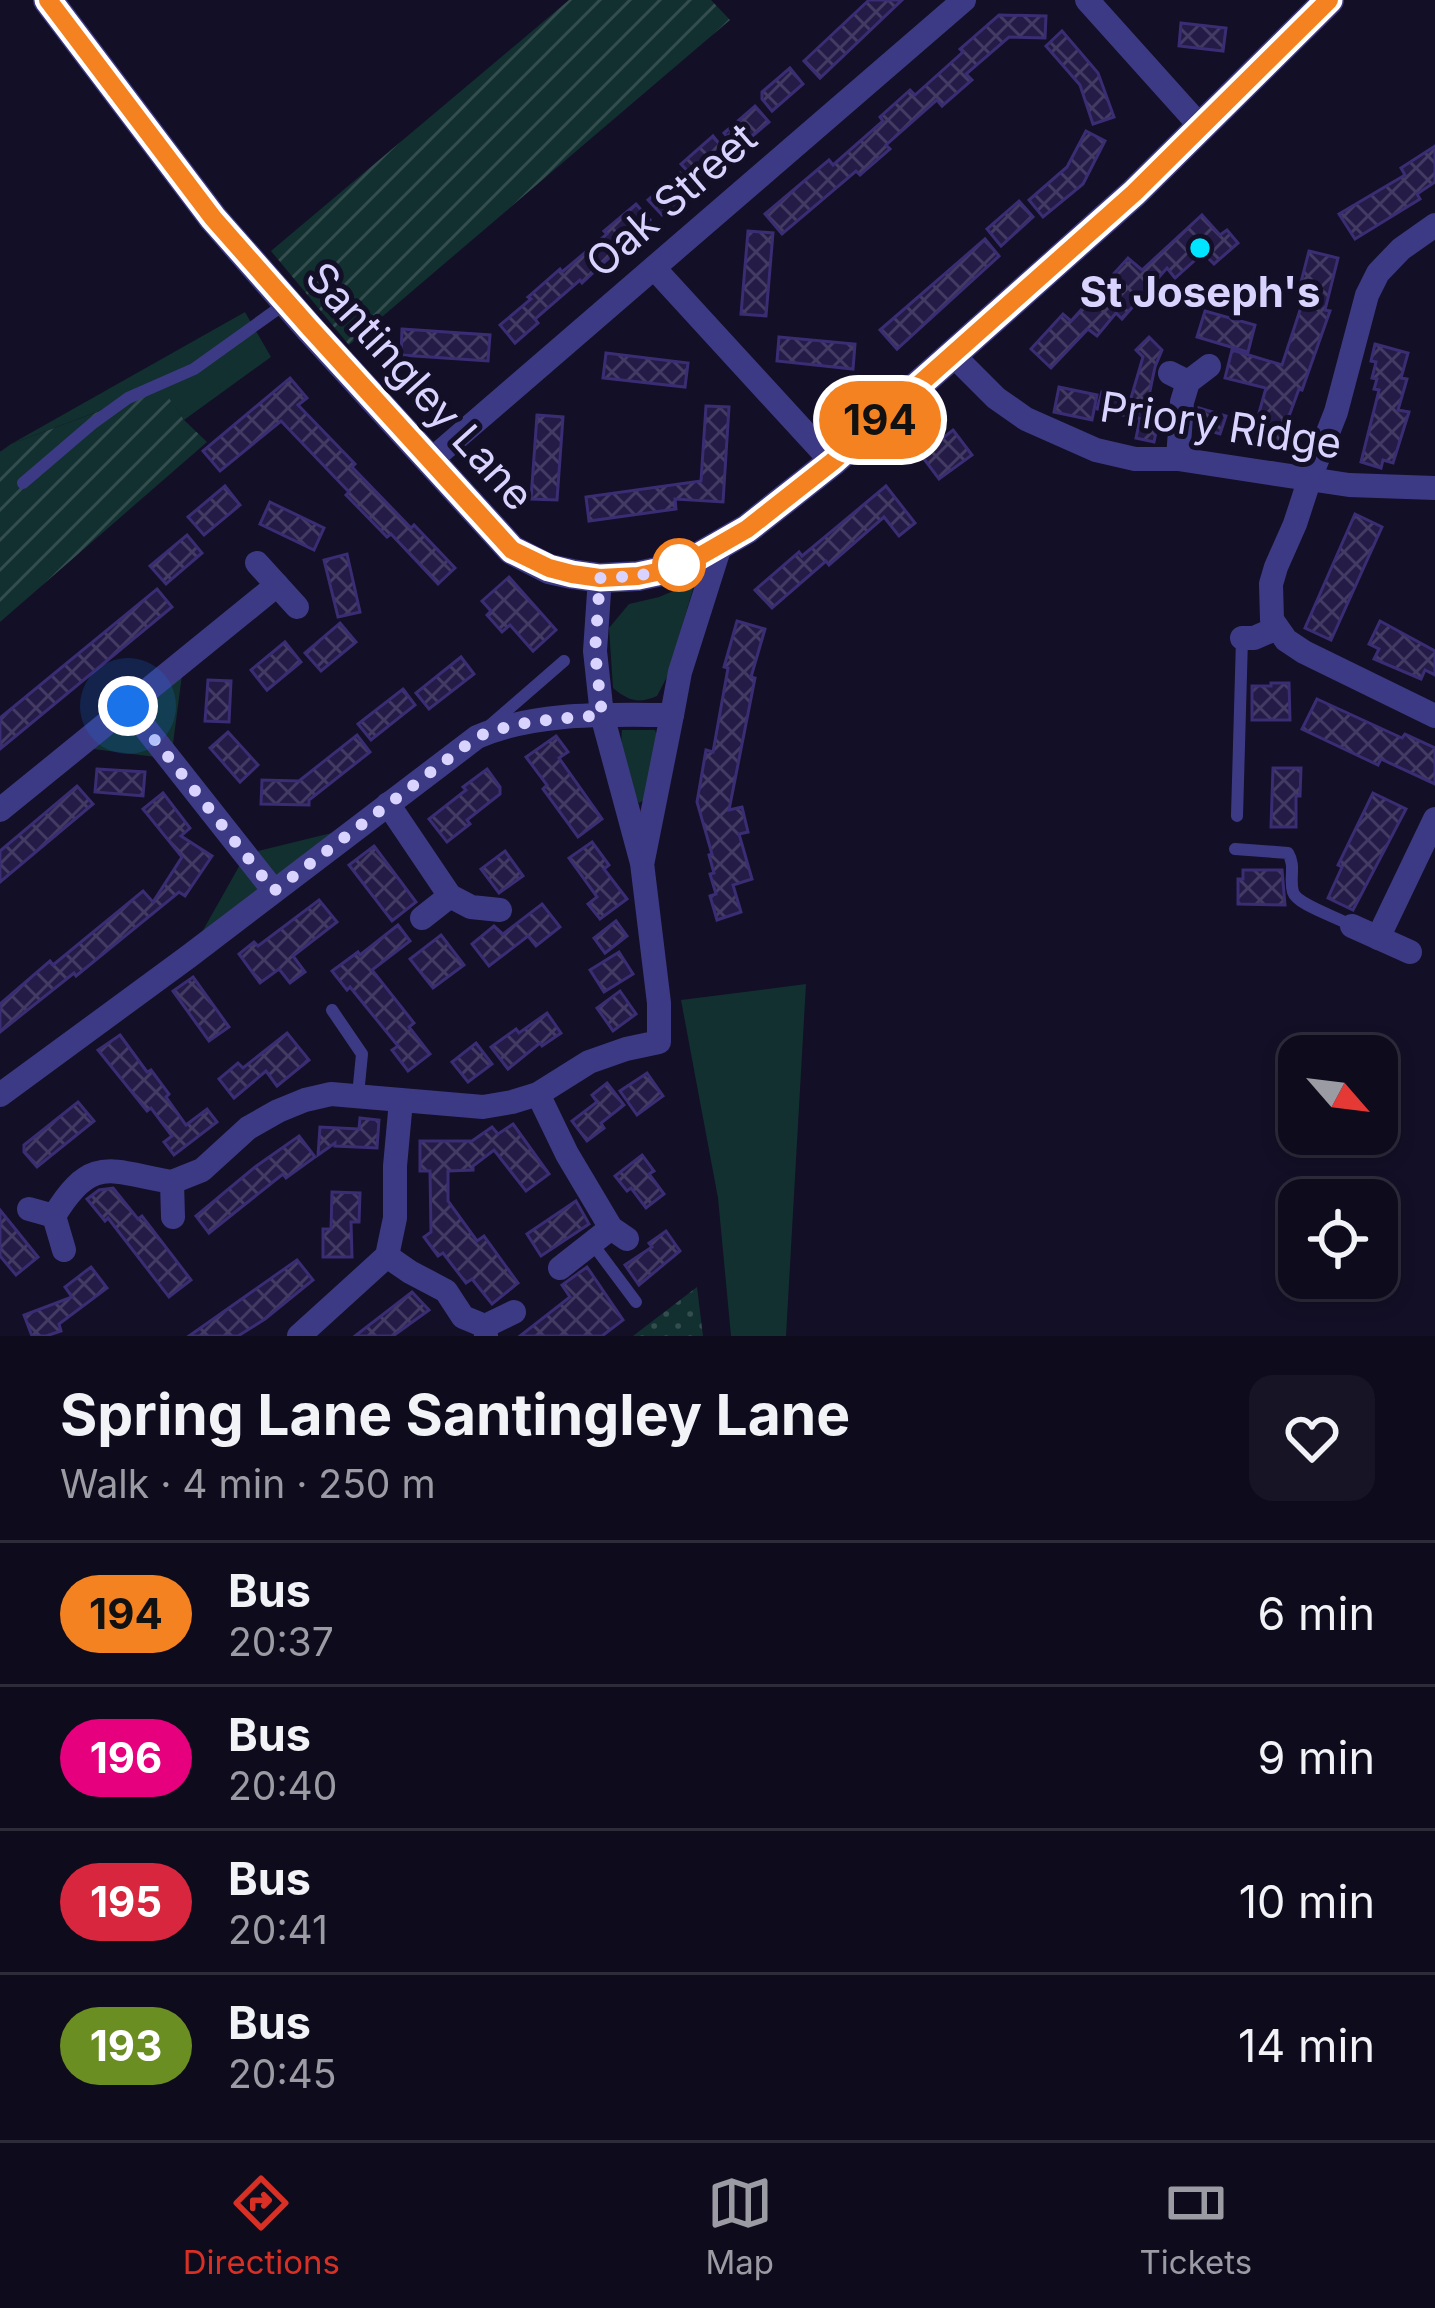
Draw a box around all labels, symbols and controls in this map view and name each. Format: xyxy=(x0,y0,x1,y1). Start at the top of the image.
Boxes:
street label: Oak Street xyxy=(575,112,766,287)
marker: St Joseph's xyxy=(1187,235,1213,261)
street label: Santingley Lane xyxy=(296,251,545,520)
place label: St Joseph's xyxy=(1080,266,1320,317)
street label: Priory Ridge xyxy=(1097,380,1345,469)
line badge: 194 xyxy=(811,381,949,459)
text: 194 xyxy=(843,394,917,445)
unlabelled marker xyxy=(654,540,704,590)
your location xyxy=(98,676,158,736)
north arrow xyxy=(1278,1035,1398,1155)
map controls xyxy=(1278,1035,1398,1299)
button: locate xyxy=(1278,1179,1398,1299)
button: heart xyxy=(1249,1375,1375,1501)
text: Spring Lane Santingley Lane xyxy=(60,1380,850,1449)
text: Walk · 4 min · 250 m xyxy=(60,1460,436,1507)
text: Bus xyxy=(228,1563,311,1618)
text: 6 min xyxy=(1258,1586,1375,1641)
text: 194 xyxy=(89,1588,163,1639)
text: 20:37 xyxy=(228,1618,334,1665)
text: Bus xyxy=(228,1707,311,1762)
text: 9 min xyxy=(1258,1730,1375,1785)
text: 196 xyxy=(90,1732,162,1783)
text: 20:40 xyxy=(228,1762,337,1809)
text: Bus xyxy=(228,1851,311,1906)
text: 10 min xyxy=(1239,1874,1375,1929)
text: 195 xyxy=(90,1876,162,1927)
text: 20:41 xyxy=(228,1906,328,1953)
text: Bus xyxy=(228,1995,311,2050)
text: 14 min xyxy=(1238,2018,1375,2073)
text: 193 xyxy=(90,2020,162,2071)
text: 20:45 xyxy=(228,2050,337,2097)
tab: Directions xyxy=(183,2170,340,2282)
tab: Map xyxy=(706,2170,774,2282)
tab: Tickets xyxy=(1140,2170,1252,2282)

